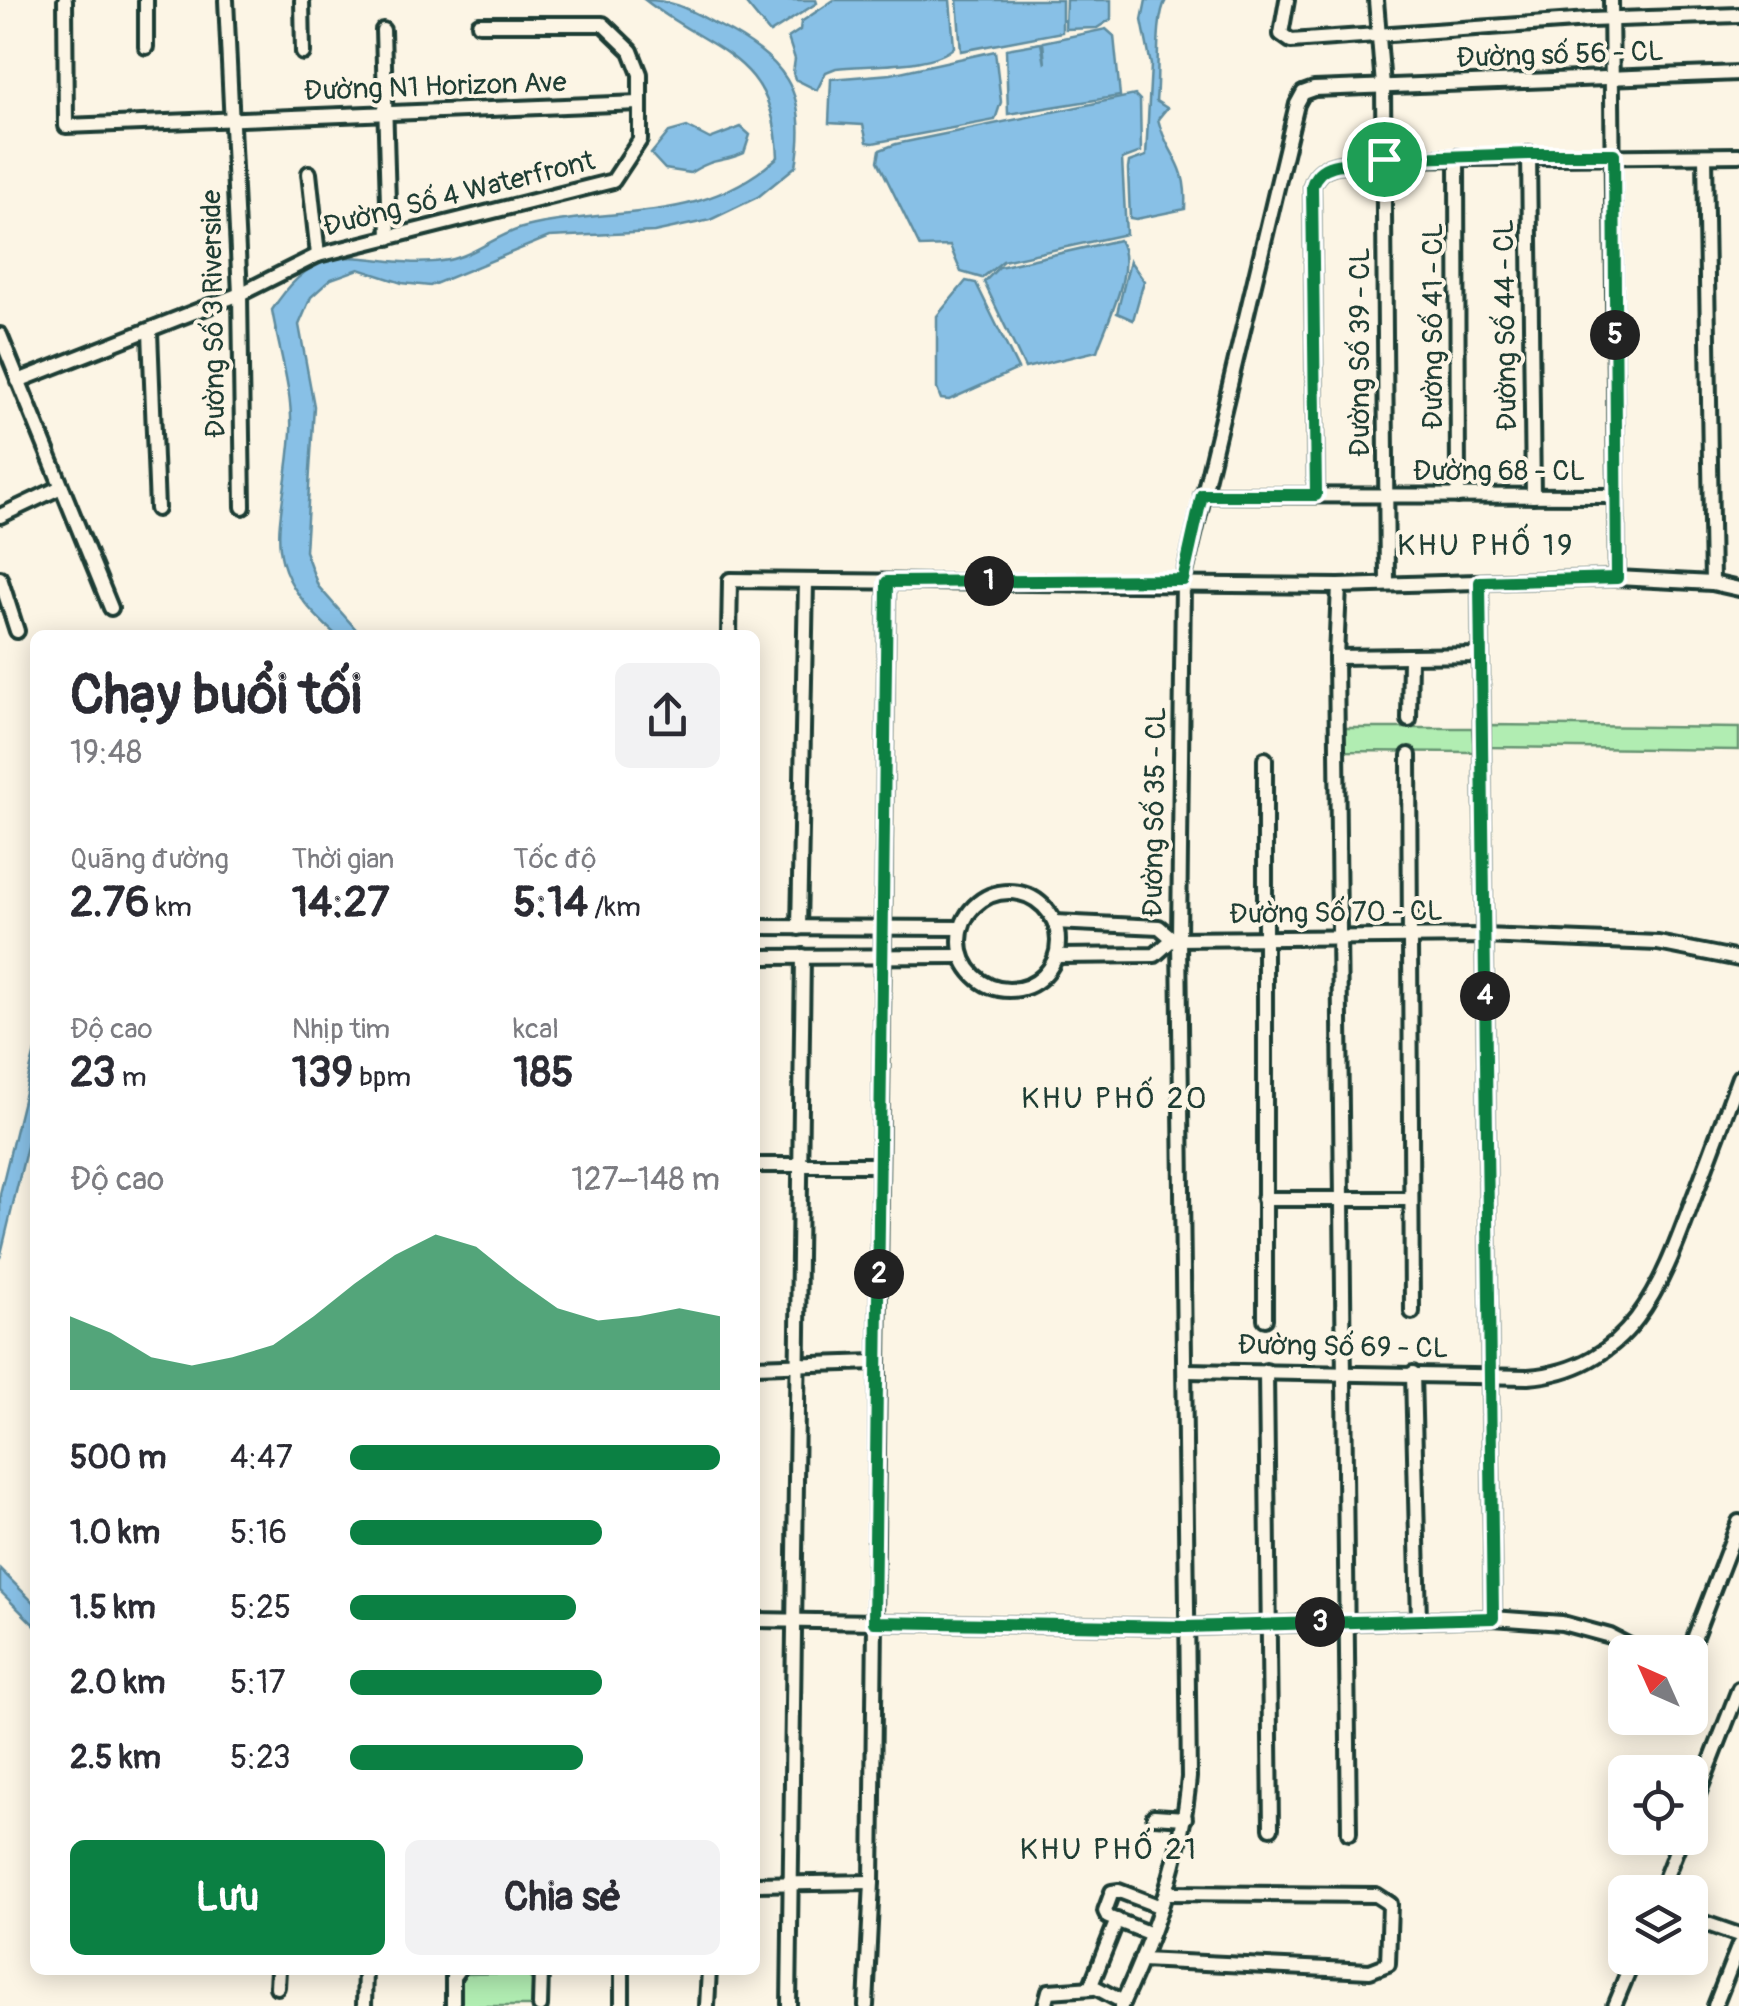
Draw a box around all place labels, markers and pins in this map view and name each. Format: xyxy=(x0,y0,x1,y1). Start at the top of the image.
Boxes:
pin xyxy=(1342,117,1427,202)
pin: 5 xyxy=(1590,310,1640,360)
pin: 1 xyxy=(964,556,1014,606)
pin: 4 xyxy=(1460,971,1510,1021)
pin: 2 xyxy=(854,1249,904,1299)
pin: 3 xyxy=(1295,1597,1345,1647)

